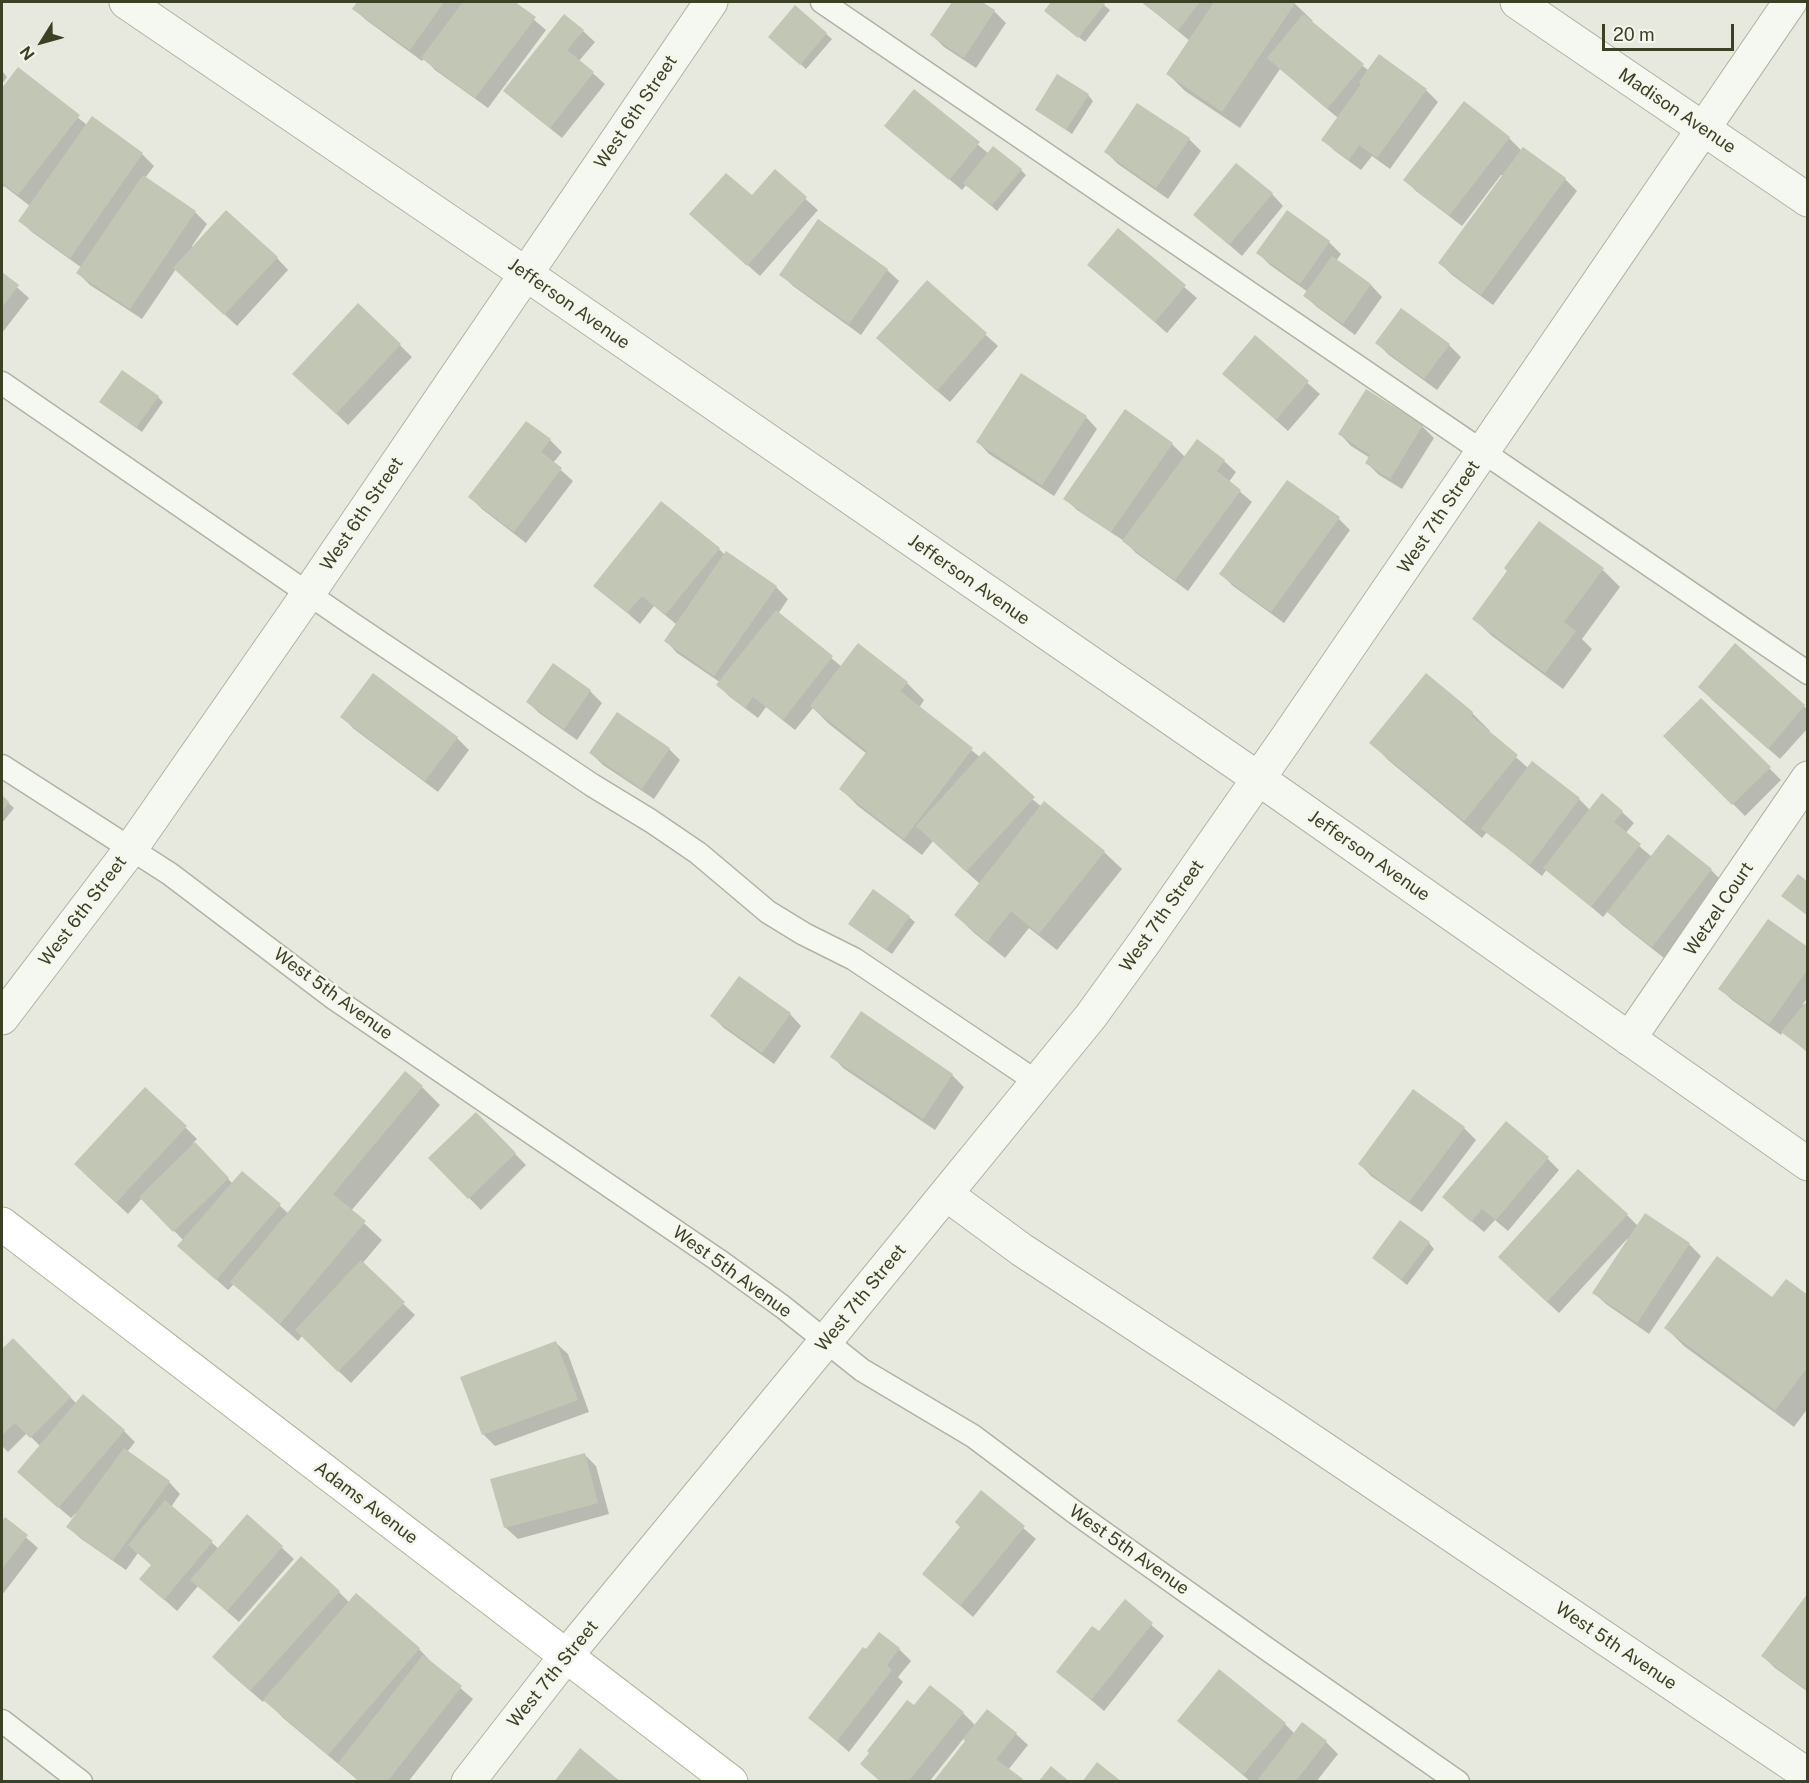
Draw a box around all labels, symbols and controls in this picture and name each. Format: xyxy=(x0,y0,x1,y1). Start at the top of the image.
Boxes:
north arrow xyxy=(12,12,72,72)
scale bar xyxy=(1605,12,1737,50)
text: 20 m xyxy=(1613,24,1655,45)
text: N xyxy=(16,42,39,64)
street label: West 6th Street xyxy=(590,51,682,173)
street label: Madison Avenue xyxy=(1614,64,1740,158)
street label: Jefferson Avenue xyxy=(504,254,634,354)
street label: West 6th Street xyxy=(316,453,408,575)
street label: West 7th Street xyxy=(1393,456,1485,578)
street label: Jefferson Avenue xyxy=(904,530,1034,630)
street label: Jefferson Avenue xyxy=(1304,806,1434,906)
street label: West 6th Street xyxy=(35,852,131,970)
street label: West 7th Street xyxy=(1115,856,1209,976)
street label: Wetzel Court xyxy=(1680,858,1758,960)
street label: West 5th Avenue xyxy=(269,944,397,1044)
street label: West 5th Avenue xyxy=(668,1222,796,1322)
street label: West 7th Street xyxy=(811,1240,911,1356)
street label: Adams Avenue xyxy=(310,1457,422,1549)
street label: West 5th Avenue xyxy=(1065,1500,1193,1600)
street label: West 5th Avenue xyxy=(1551,1597,1681,1695)
street label: West 7th Street xyxy=(503,1616,603,1732)

